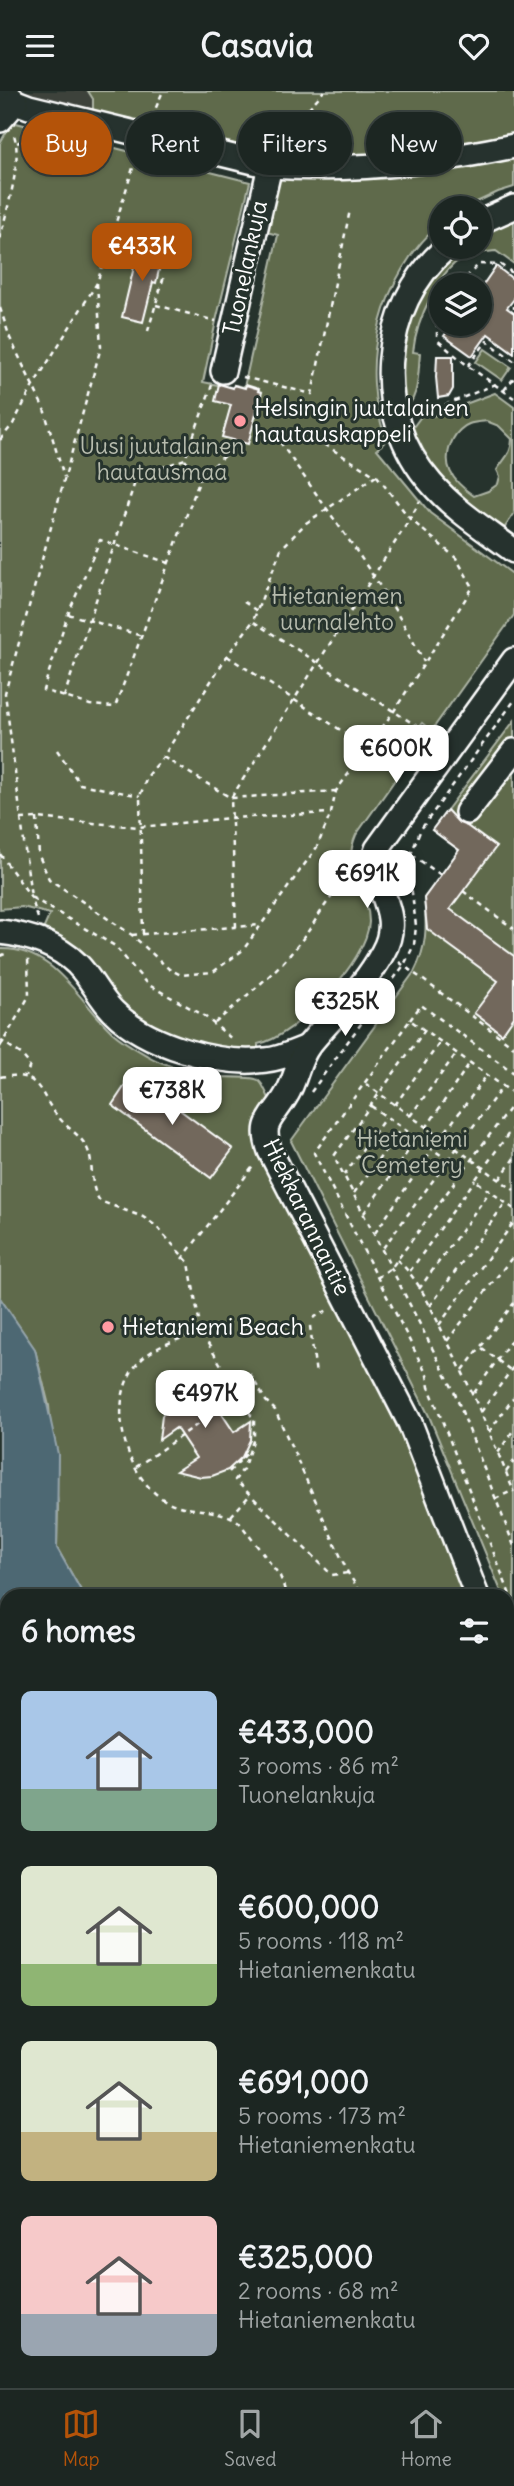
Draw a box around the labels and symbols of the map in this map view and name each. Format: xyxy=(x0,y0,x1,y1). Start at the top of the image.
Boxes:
street label: Tuonelankuja xyxy=(216,198,273,338)
pin: €433K xyxy=(93,223,191,283)
place label: Helsingin juutalainen hautauskappeli xyxy=(254,393,469,448)
marker: Helsingin juutalainen hautauskappeli xyxy=(232,413,248,429)
park label: Uusi juutalainen hautausmaa xyxy=(79,431,245,486)
park label: Hietaniemen uurnalehto xyxy=(271,581,403,636)
pin: €600K xyxy=(347,725,445,785)
pin: €691K xyxy=(318,851,416,910)
pin: €325K xyxy=(296,979,394,1038)
pin: €738K xyxy=(123,1067,221,1127)
park label: Hietaniemi Cemetery xyxy=(356,1124,468,1179)
street label: Hiekkarannantie xyxy=(257,1134,358,1300)
place label: Hietaniemi Beach xyxy=(122,1312,304,1341)
marker: Hietaniemi Beach xyxy=(100,1319,116,1335)
pin: €497K xyxy=(156,1371,254,1430)

